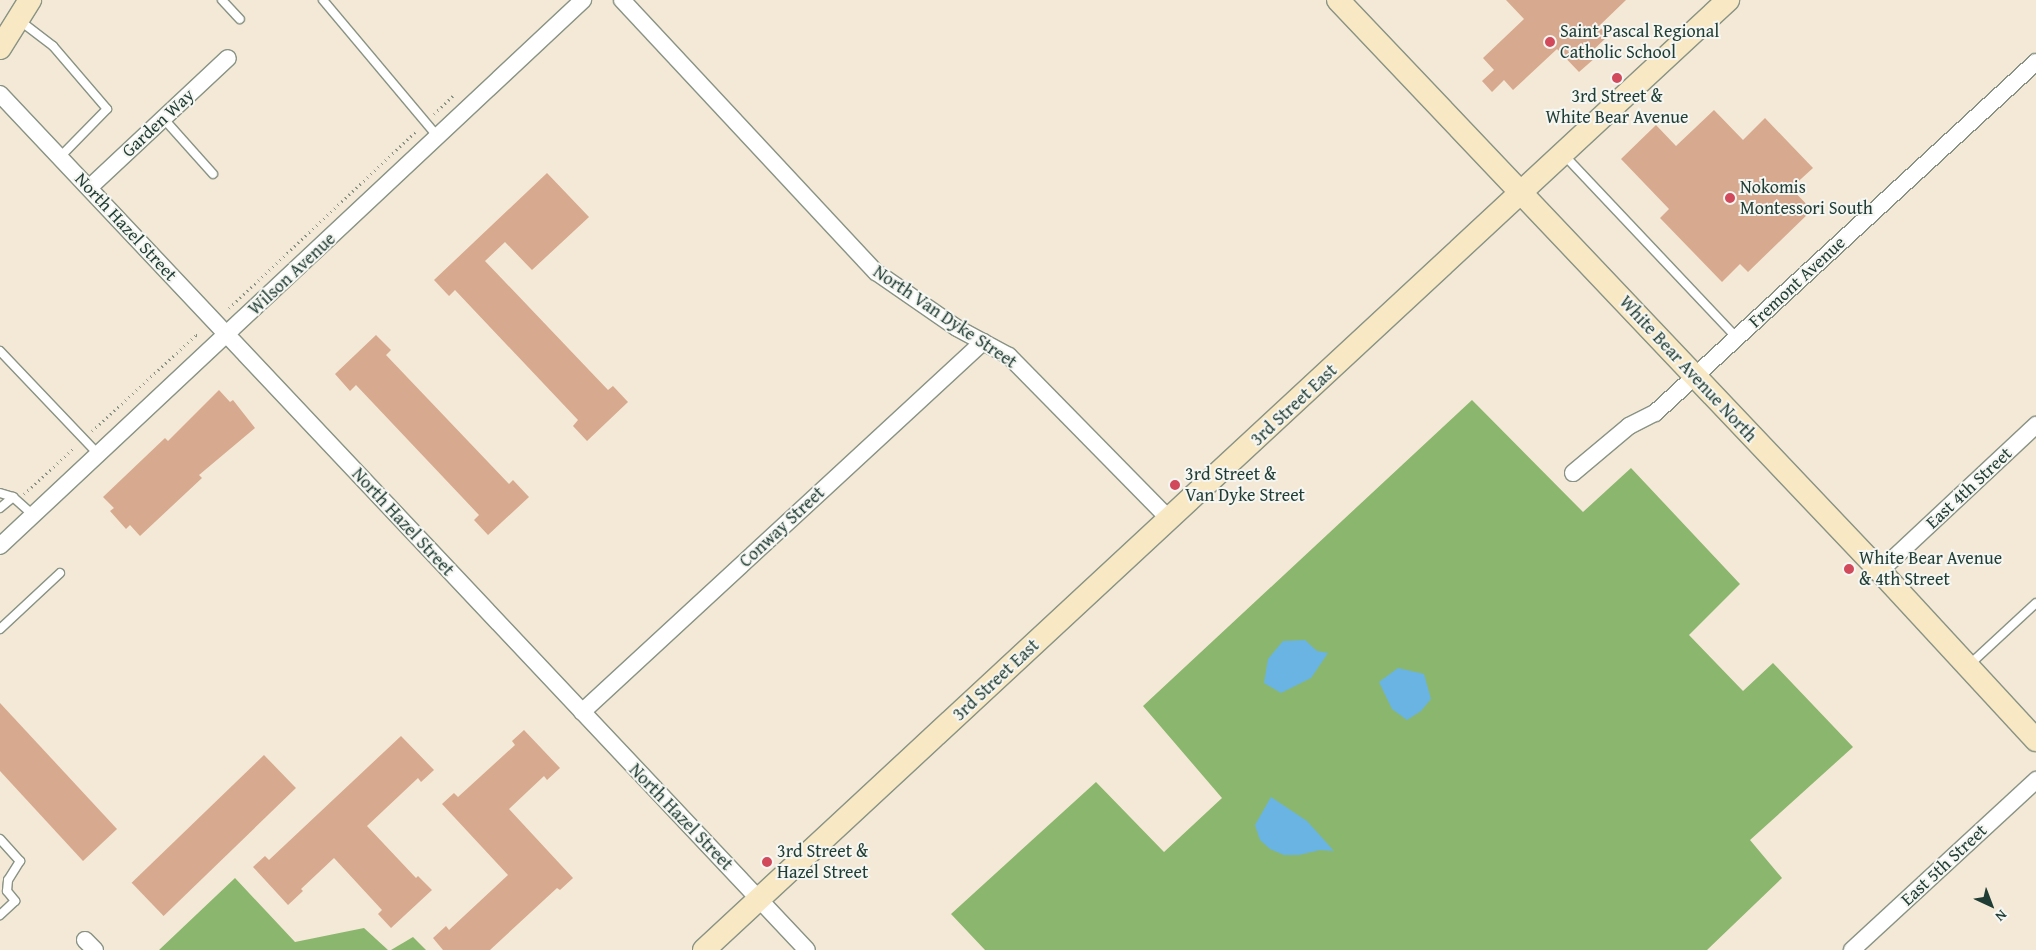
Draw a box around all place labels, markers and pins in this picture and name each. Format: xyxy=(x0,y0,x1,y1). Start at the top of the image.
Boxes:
place label: Saint Pascal Regional Catholic School xyxy=(1560,21,1719,64)
marker: Saint Pascal Regional Catholic School xyxy=(1544,36,1556,48)
marker: 3rd Street & White Bear Avenue xyxy=(1611,72,1623,84)
place label: 3rd Street & White Bear Avenue xyxy=(1545,86,1689,128)
place label: Nokomis Montessori South xyxy=(1740,177,1873,220)
marker: Nokomis Montessori South xyxy=(1724,192,1736,204)
place label: 3rd Street & Van Dyke Street xyxy=(1185,464,1305,506)
marker: 3rd Street & Van Dyke Street xyxy=(1169,479,1181,491)
place label: White Bear Avenue & 4th Street xyxy=(1859,548,2002,590)
marker: White Bear Avenue & 4th Street xyxy=(1843,563,1855,575)
place label: 3rd Street & Hazel Street xyxy=(777,841,868,884)
marker: 3rd Street & Hazel Street xyxy=(761,856,773,868)

